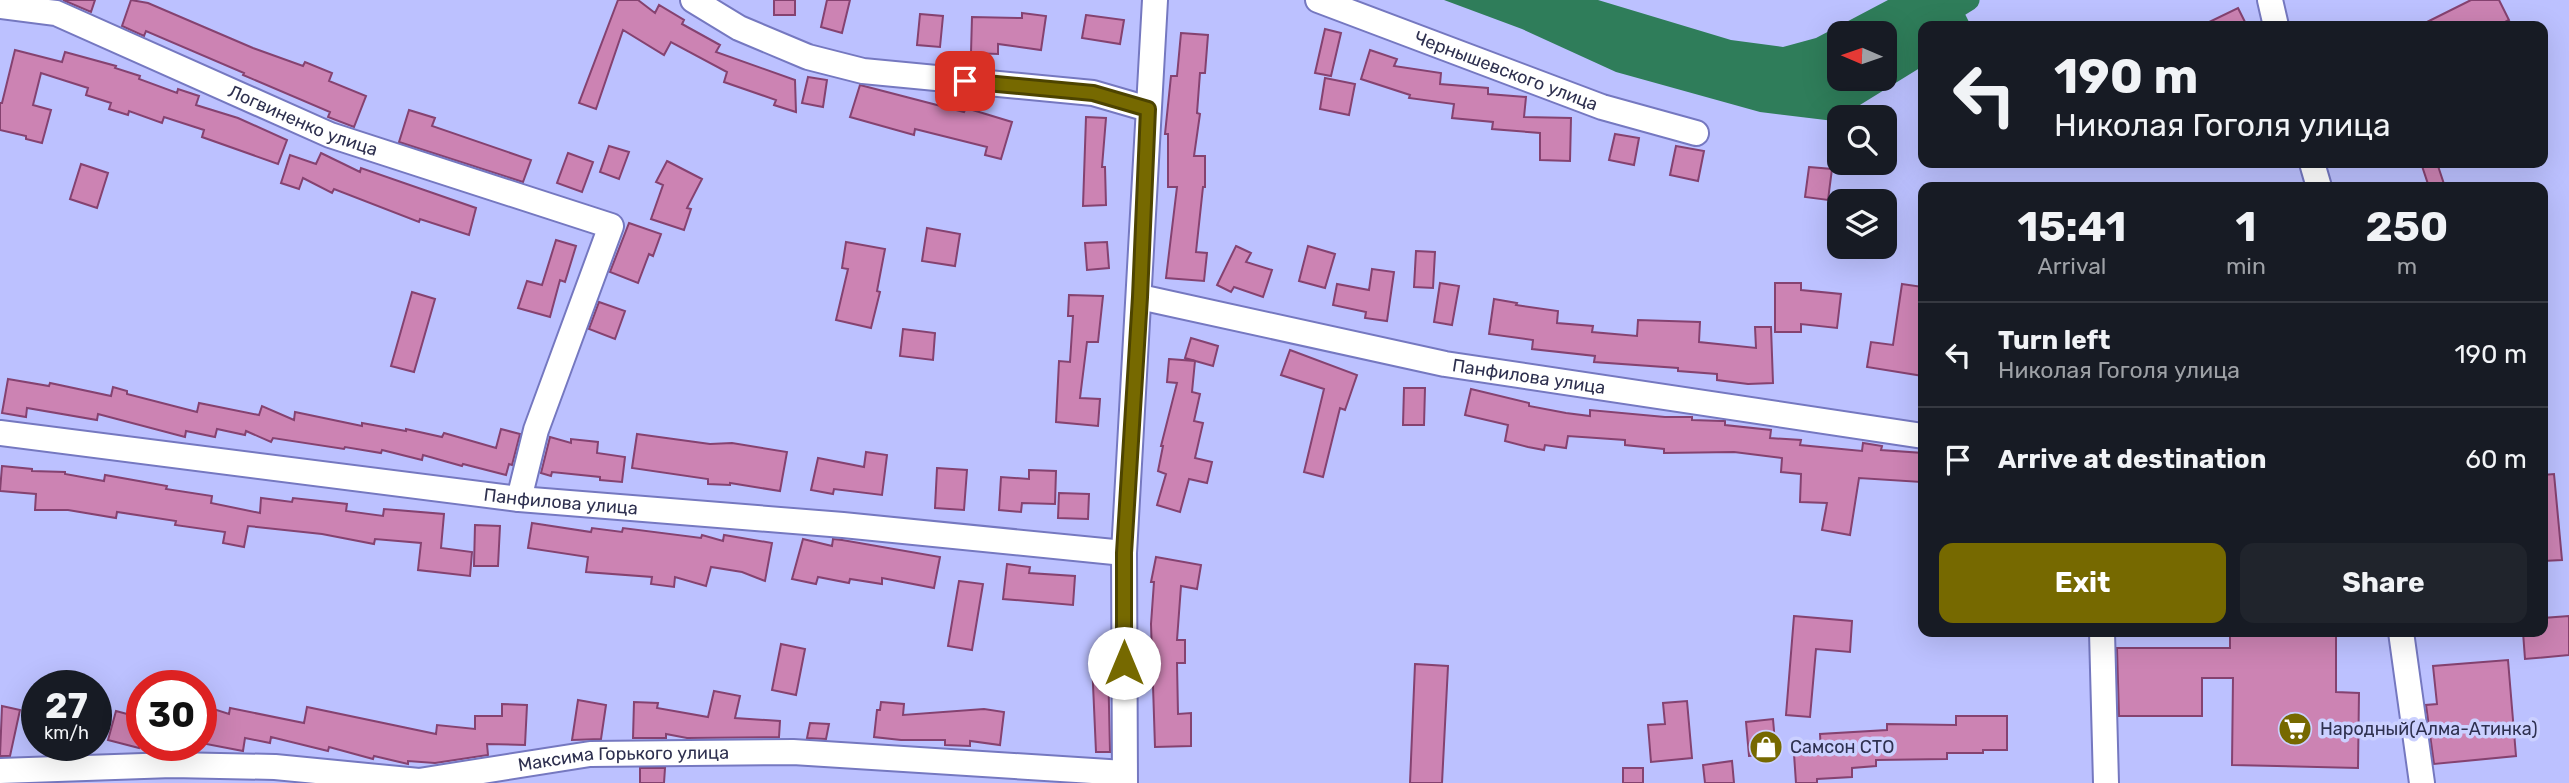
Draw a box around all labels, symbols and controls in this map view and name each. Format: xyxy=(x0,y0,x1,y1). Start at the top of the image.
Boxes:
north arrow xyxy=(1827,21,1897,91)
map controls xyxy=(1827,21,1897,259)
street label: Чернышевского улица xyxy=(1411,26,1601,115)
text: 190 m xyxy=(2054,47,2198,105)
icon: left xyxy=(1939,49,2030,140)
pin xyxy=(935,51,995,111)
icon: arrive xyxy=(946,62,984,100)
street label: Логвиненко улица xyxy=(225,80,380,161)
button: search xyxy=(1827,105,1897,175)
text: Николая Гоголя улица xyxy=(2054,106,2391,144)
button: layers xyxy=(1827,189,1897,259)
text: 15:41 xyxy=(2018,202,2126,252)
text: 1 xyxy=(2235,202,2256,252)
text: 250 xyxy=(2365,202,2448,252)
text: Arrival xyxy=(2037,252,2106,280)
text: min xyxy=(2226,252,2266,280)
text: m xyxy=(2397,252,2417,280)
text: Turn left xyxy=(1998,325,2110,356)
icon: left xyxy=(1939,336,1977,374)
text: 190 m xyxy=(2454,339,2527,370)
street label: Панфилова улица xyxy=(1451,354,1607,399)
text: Николая Гоголя улица xyxy=(1998,356,2240,384)
icon: arrive xyxy=(1939,441,1977,479)
text: Arrive at destination xyxy=(1998,444,2266,475)
text: 60 m xyxy=(2465,444,2527,475)
street label: Панфилова улица xyxy=(482,484,639,519)
button: Exit xyxy=(1939,543,2226,623)
button: Share xyxy=(2240,543,2527,623)
position arrow xyxy=(1087,626,1161,700)
speed limit sign: 30 xyxy=(126,670,217,761)
text: 27 xyxy=(45,685,88,727)
supermarket icon: Народный(Алма-Атинка) xyxy=(2276,710,2314,748)
place label: Народный(Алма-Атинка) xyxy=(2320,718,2538,740)
text: km/h xyxy=(44,722,89,744)
shop icon: Самсон СТО xyxy=(1747,728,1785,766)
place label: Самсон СТО xyxy=(1790,736,1894,758)
street label: Максима Горького улица xyxy=(516,742,729,776)

